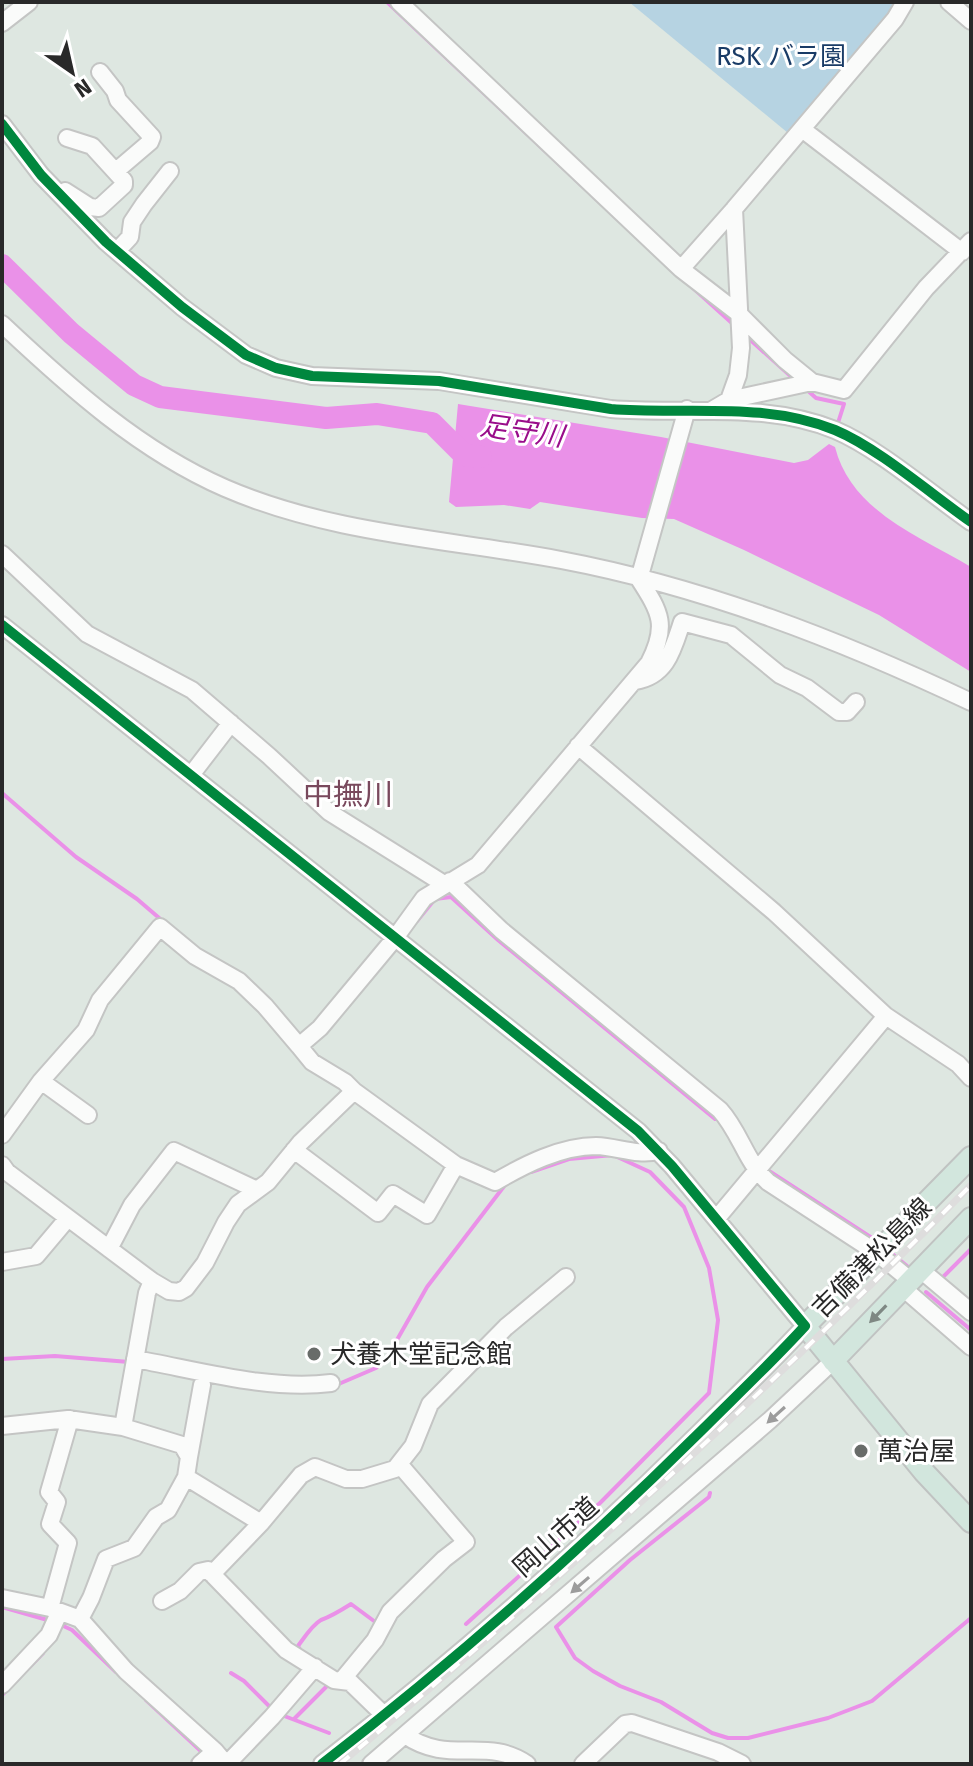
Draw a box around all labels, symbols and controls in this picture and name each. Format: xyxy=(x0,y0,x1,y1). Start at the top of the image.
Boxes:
north arrow xyxy=(32,32,112,112)
park label: RSK バラ園 xyxy=(716,41,846,72)
text: N xyxy=(69,73,97,103)
water label: 足守川 xyxy=(478,409,569,454)
district label: 中撫川 xyxy=(303,777,393,813)
street label: 吉備津松島線 xyxy=(806,1192,938,1324)
one-way arrow xyxy=(869,1304,888,1323)
place label: 犬養木堂記念館 xyxy=(330,1339,512,1370)
marker: 犬養木堂記念館 xyxy=(305,1345,323,1363)
one-way arrow xyxy=(767,1405,786,1423)
place label: 萬治屋 xyxy=(877,1436,955,1467)
marker: 萬治屋 xyxy=(852,1442,870,1460)
street label: 岡山市道 xyxy=(507,1491,605,1583)
one-way arrow xyxy=(570,1576,590,1593)

